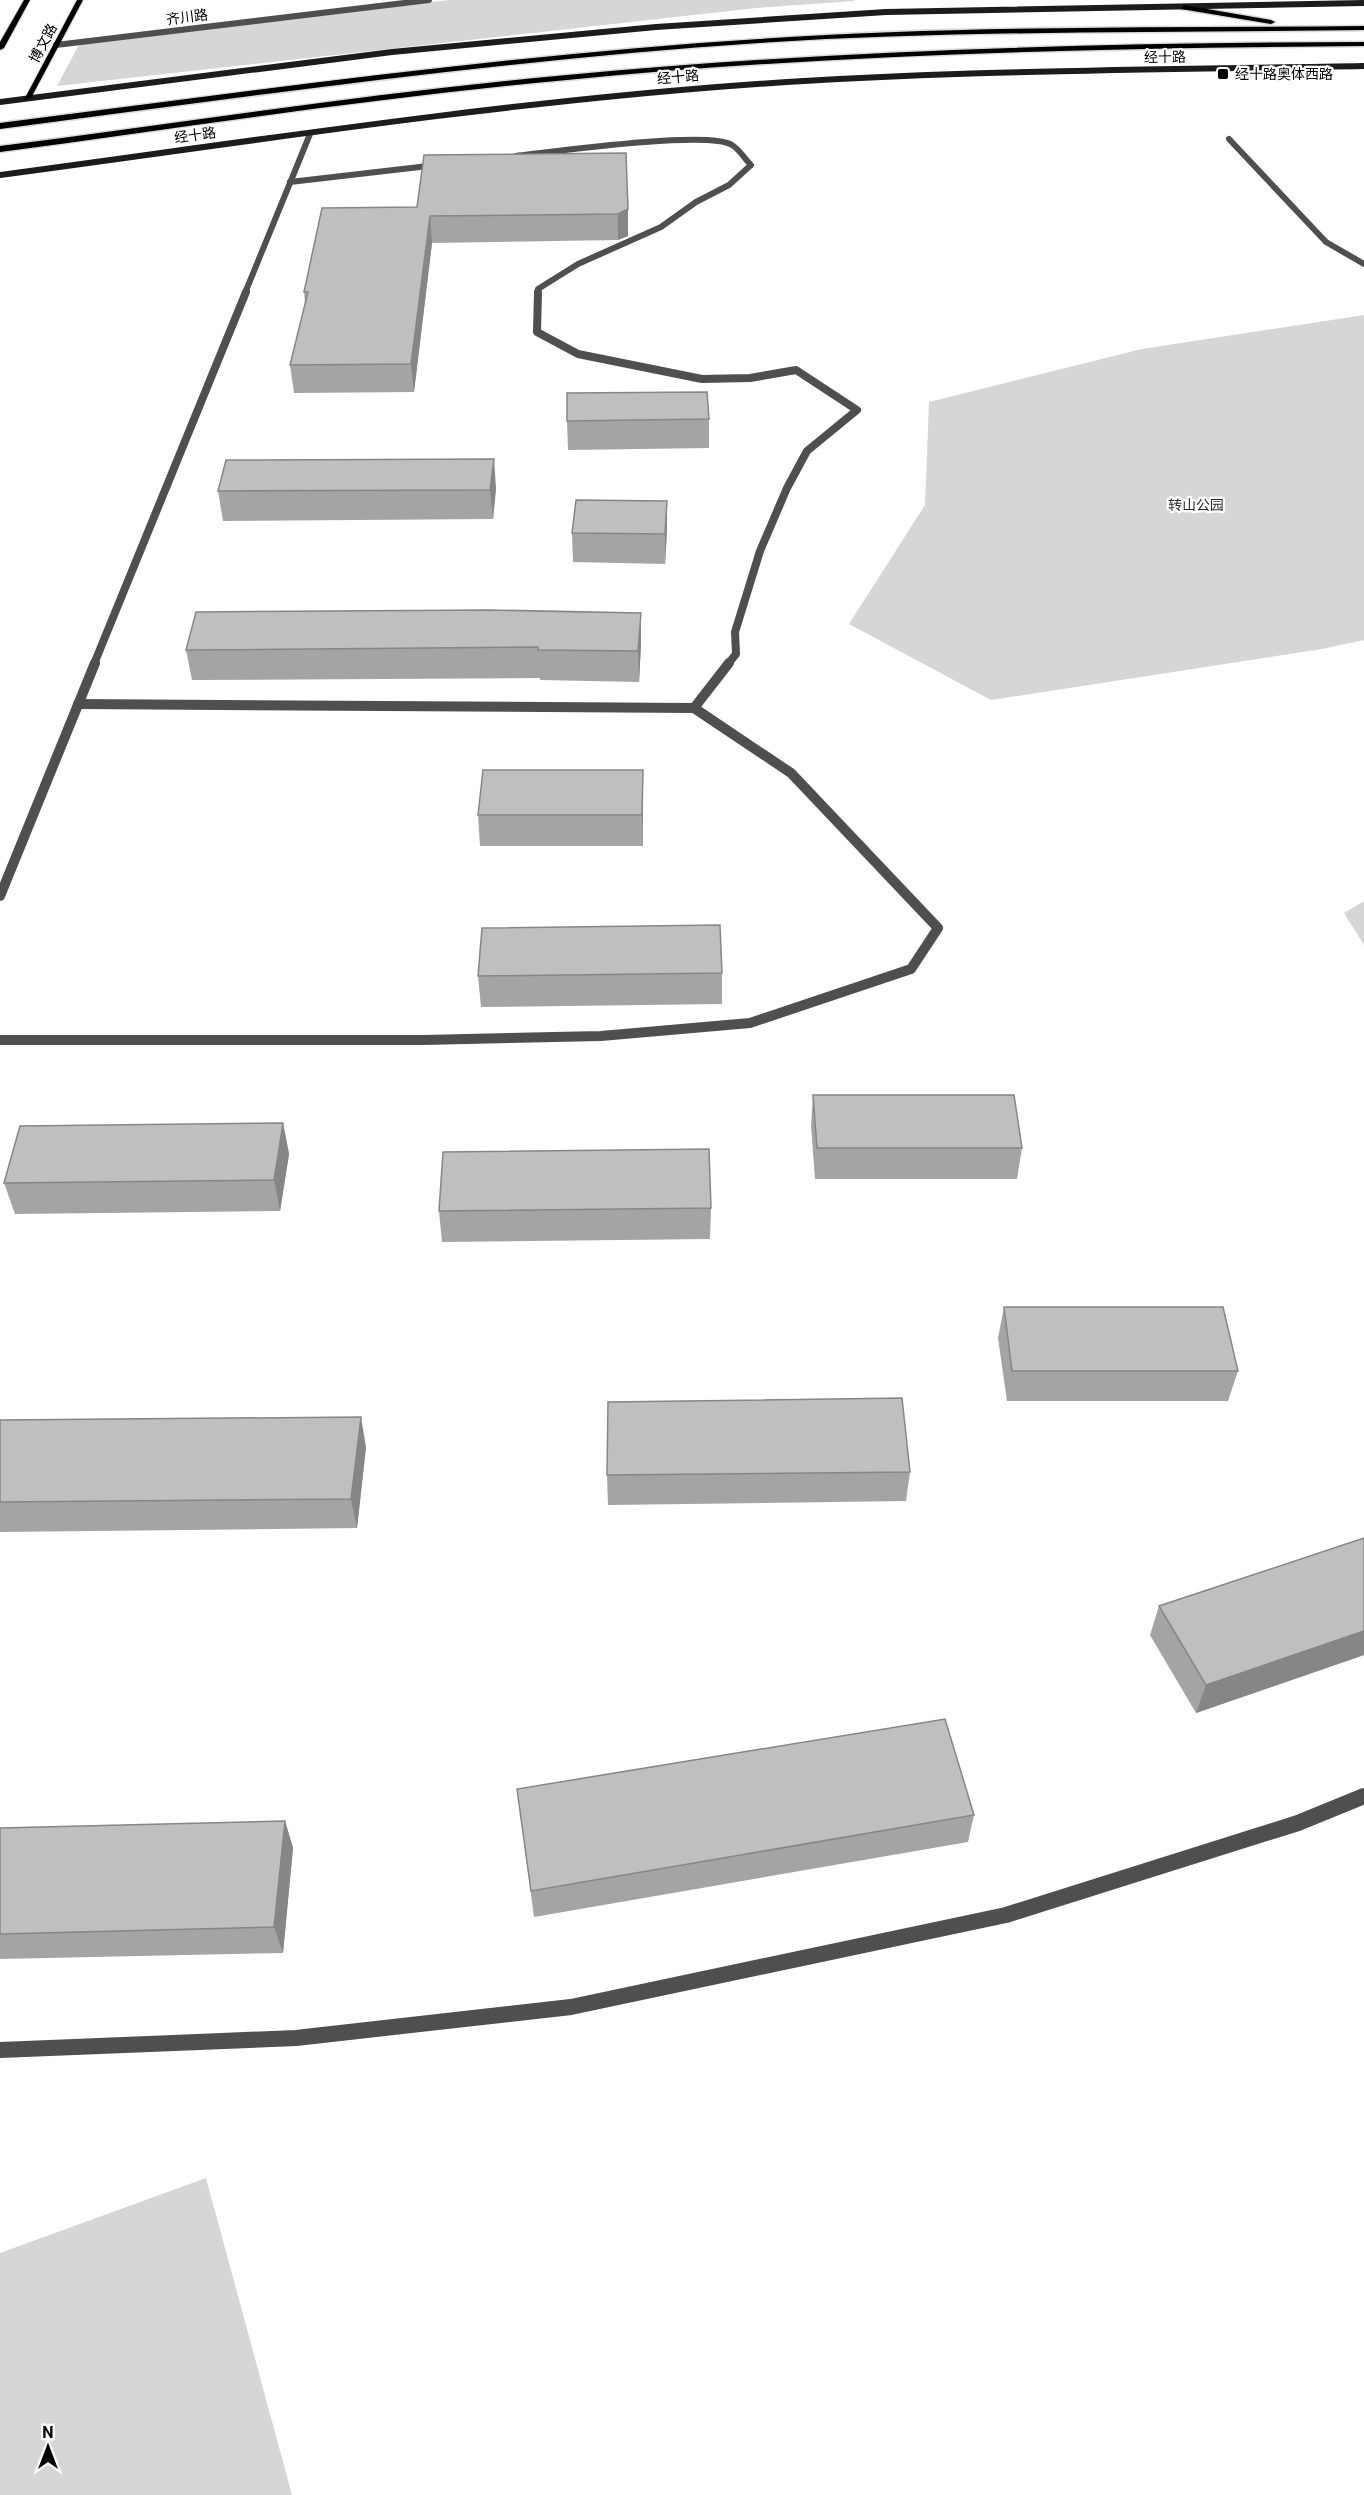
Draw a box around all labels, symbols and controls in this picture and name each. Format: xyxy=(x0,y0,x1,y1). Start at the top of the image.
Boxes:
street label: 齐川路 xyxy=(165,7,209,27)
street label: 博文路 xyxy=(26,21,60,65)
street label: 经十路 xyxy=(1144,49,1186,65)
place label: 经十路奥体西路 xyxy=(1235,66,1333,82)
street label: 经十路 xyxy=(656,67,700,87)
marker: 经十路奥体西路 xyxy=(1216,67,1230,81)
street label: 经十路 xyxy=(173,124,217,146)
park label: 转山公园 xyxy=(1168,497,1224,513)
north arrow xyxy=(18,2417,78,2477)
text: N xyxy=(42,2423,54,2442)

